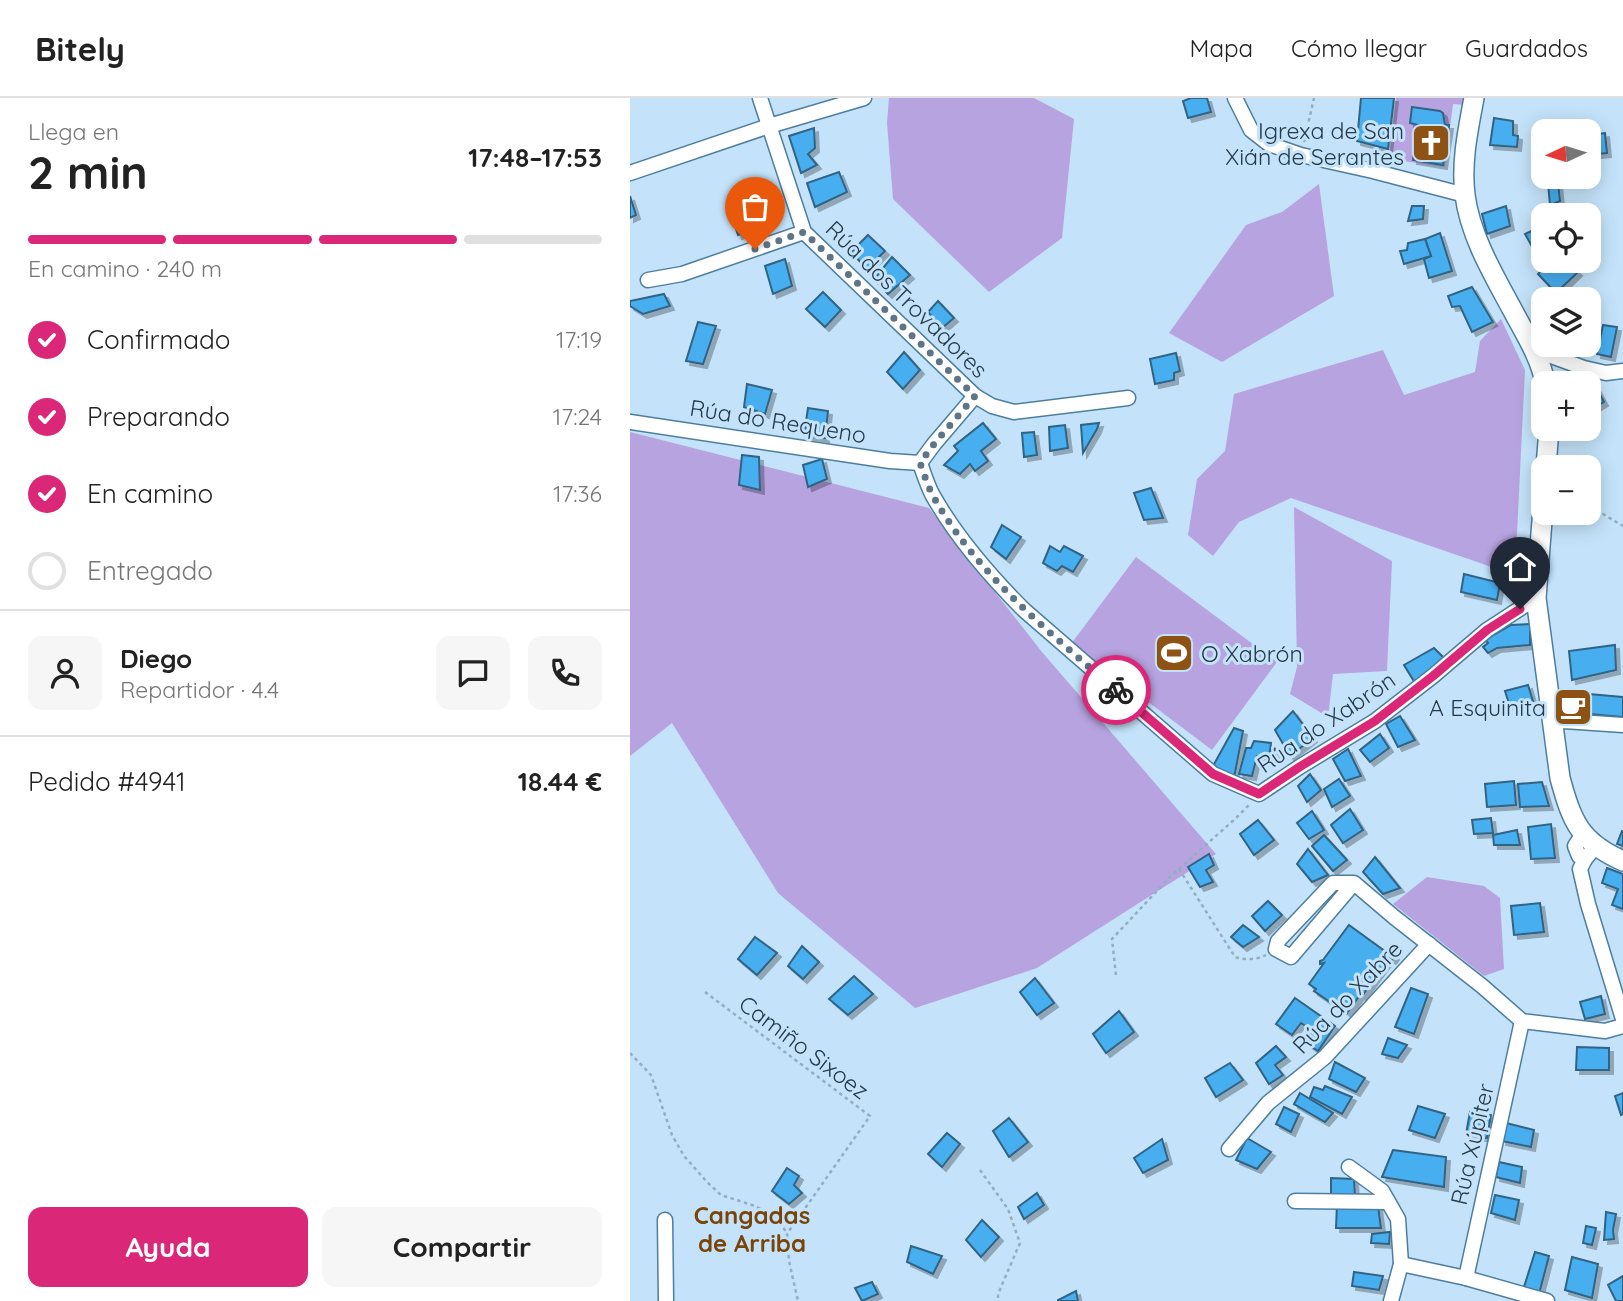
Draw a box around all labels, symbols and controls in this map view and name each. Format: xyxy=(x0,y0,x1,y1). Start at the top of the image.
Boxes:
text: Bitely xyxy=(35,28,125,69)
text: Mapa xyxy=(1190,33,1253,63)
text: Cómo llegar xyxy=(1291,33,1427,63)
text: Guardados xyxy=(1465,33,1588,63)
place label: Igrexa de San Xián de Serantes xyxy=(1225,116,1404,171)
text: Llega en xyxy=(28,117,119,146)
north arrow xyxy=(1531,119,1601,189)
map controls xyxy=(1531,119,1601,525)
church icon: Igrexa de San Xián de Serantes xyxy=(1410,122,1452,164)
text: 17:48–17:53 xyxy=(468,141,602,174)
text: 2 min xyxy=(28,143,148,201)
pin xyxy=(725,177,785,249)
icon: bag xyxy=(736,188,774,226)
button: locate xyxy=(1531,203,1601,273)
street label: Rúa dos Trovadores xyxy=(820,214,994,384)
text: En camino · 240 m xyxy=(28,254,222,283)
button: layers xyxy=(1531,287,1601,357)
icon: check xyxy=(28,321,66,359)
text: Confirmado xyxy=(87,323,231,356)
text: 17:19 xyxy=(556,325,602,354)
button: + xyxy=(1531,371,1601,441)
street label: Rúa do Requeno xyxy=(688,393,868,449)
icon: check xyxy=(28,398,66,436)
text: Preparando xyxy=(87,400,230,433)
text: 17:24 xyxy=(553,402,602,431)
button: − xyxy=(1531,455,1601,525)
icon: check xyxy=(28,475,66,513)
text: En camino xyxy=(87,477,213,510)
text: 17:36 xyxy=(553,479,602,508)
pin xyxy=(1490,537,1550,609)
icon: home xyxy=(1501,548,1539,586)
text: Entregado xyxy=(87,554,213,587)
sports icon: O Xabrón xyxy=(1153,632,1195,674)
button: person xyxy=(28,636,102,710)
button: chat xyxy=(436,636,510,710)
button: phone xyxy=(528,636,602,710)
place label: O Xabrón xyxy=(1201,639,1303,668)
text: Diego xyxy=(120,642,192,675)
courier xyxy=(1081,655,1151,725)
street label: Rúa do Xabrón xyxy=(1251,665,1401,779)
icon: bike xyxy=(1097,671,1135,709)
text: Repartidor · 4.4 xyxy=(120,675,279,704)
cafe icon: A Esquinita xyxy=(1552,686,1594,728)
place label: A Esquinita xyxy=(1429,693,1546,722)
text: Pedido #4941 xyxy=(28,765,186,798)
text: 18.44 € xyxy=(518,765,602,798)
street label: Rúa do Xabre xyxy=(1286,934,1408,1060)
street label: Camiño Sixoez xyxy=(733,989,875,1105)
street label: Rúa Xúpiter xyxy=(1444,1080,1500,1208)
district label: Cangadas de Arriba xyxy=(694,1200,810,1258)
button: Ayuda xyxy=(28,1207,308,1287)
button: Compartir xyxy=(322,1207,602,1287)

